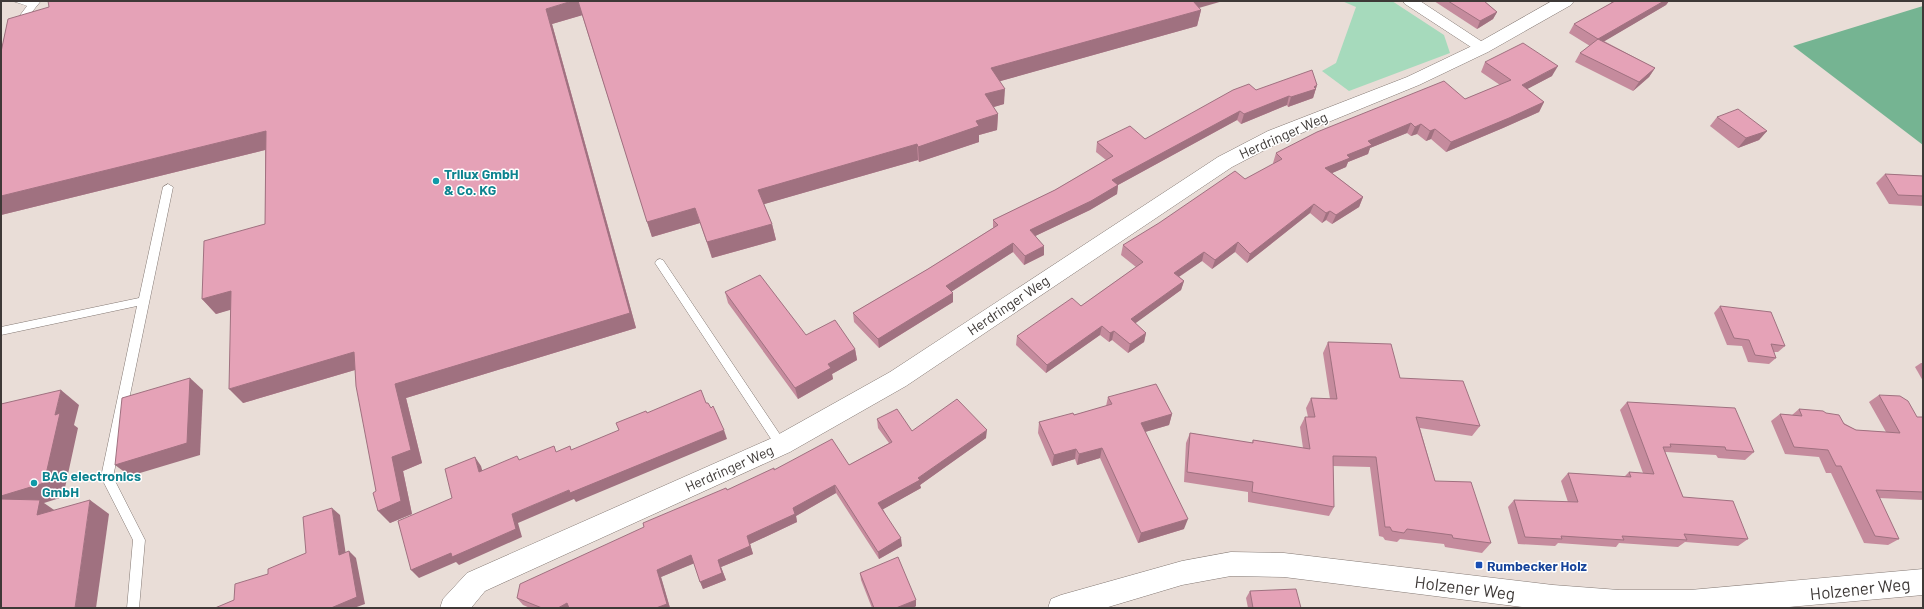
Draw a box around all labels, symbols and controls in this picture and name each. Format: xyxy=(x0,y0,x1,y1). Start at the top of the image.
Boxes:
street label: Herdringer Weg xyxy=(1236,108,1330,162)
place label: Trilux GmbH & Co. KG xyxy=(444,165,519,198)
marker: Trilux GmbH & Co. KG xyxy=(431,176,441,186)
street label: Herdringer Weg xyxy=(964,271,1052,339)
street label: Herdringer Weg xyxy=(682,441,776,495)
place label: BAG electronics GmbH xyxy=(42,467,141,500)
marker: BAG electronics GmbH xyxy=(29,478,39,488)
place label: Rumbecker Holz xyxy=(1487,557,1588,574)
marker: Rumbecker Holz xyxy=(1474,560,1484,570)
street label: Holzener Weg xyxy=(1414,571,1516,603)
street label: Holzener Weg xyxy=(1809,573,1911,603)

